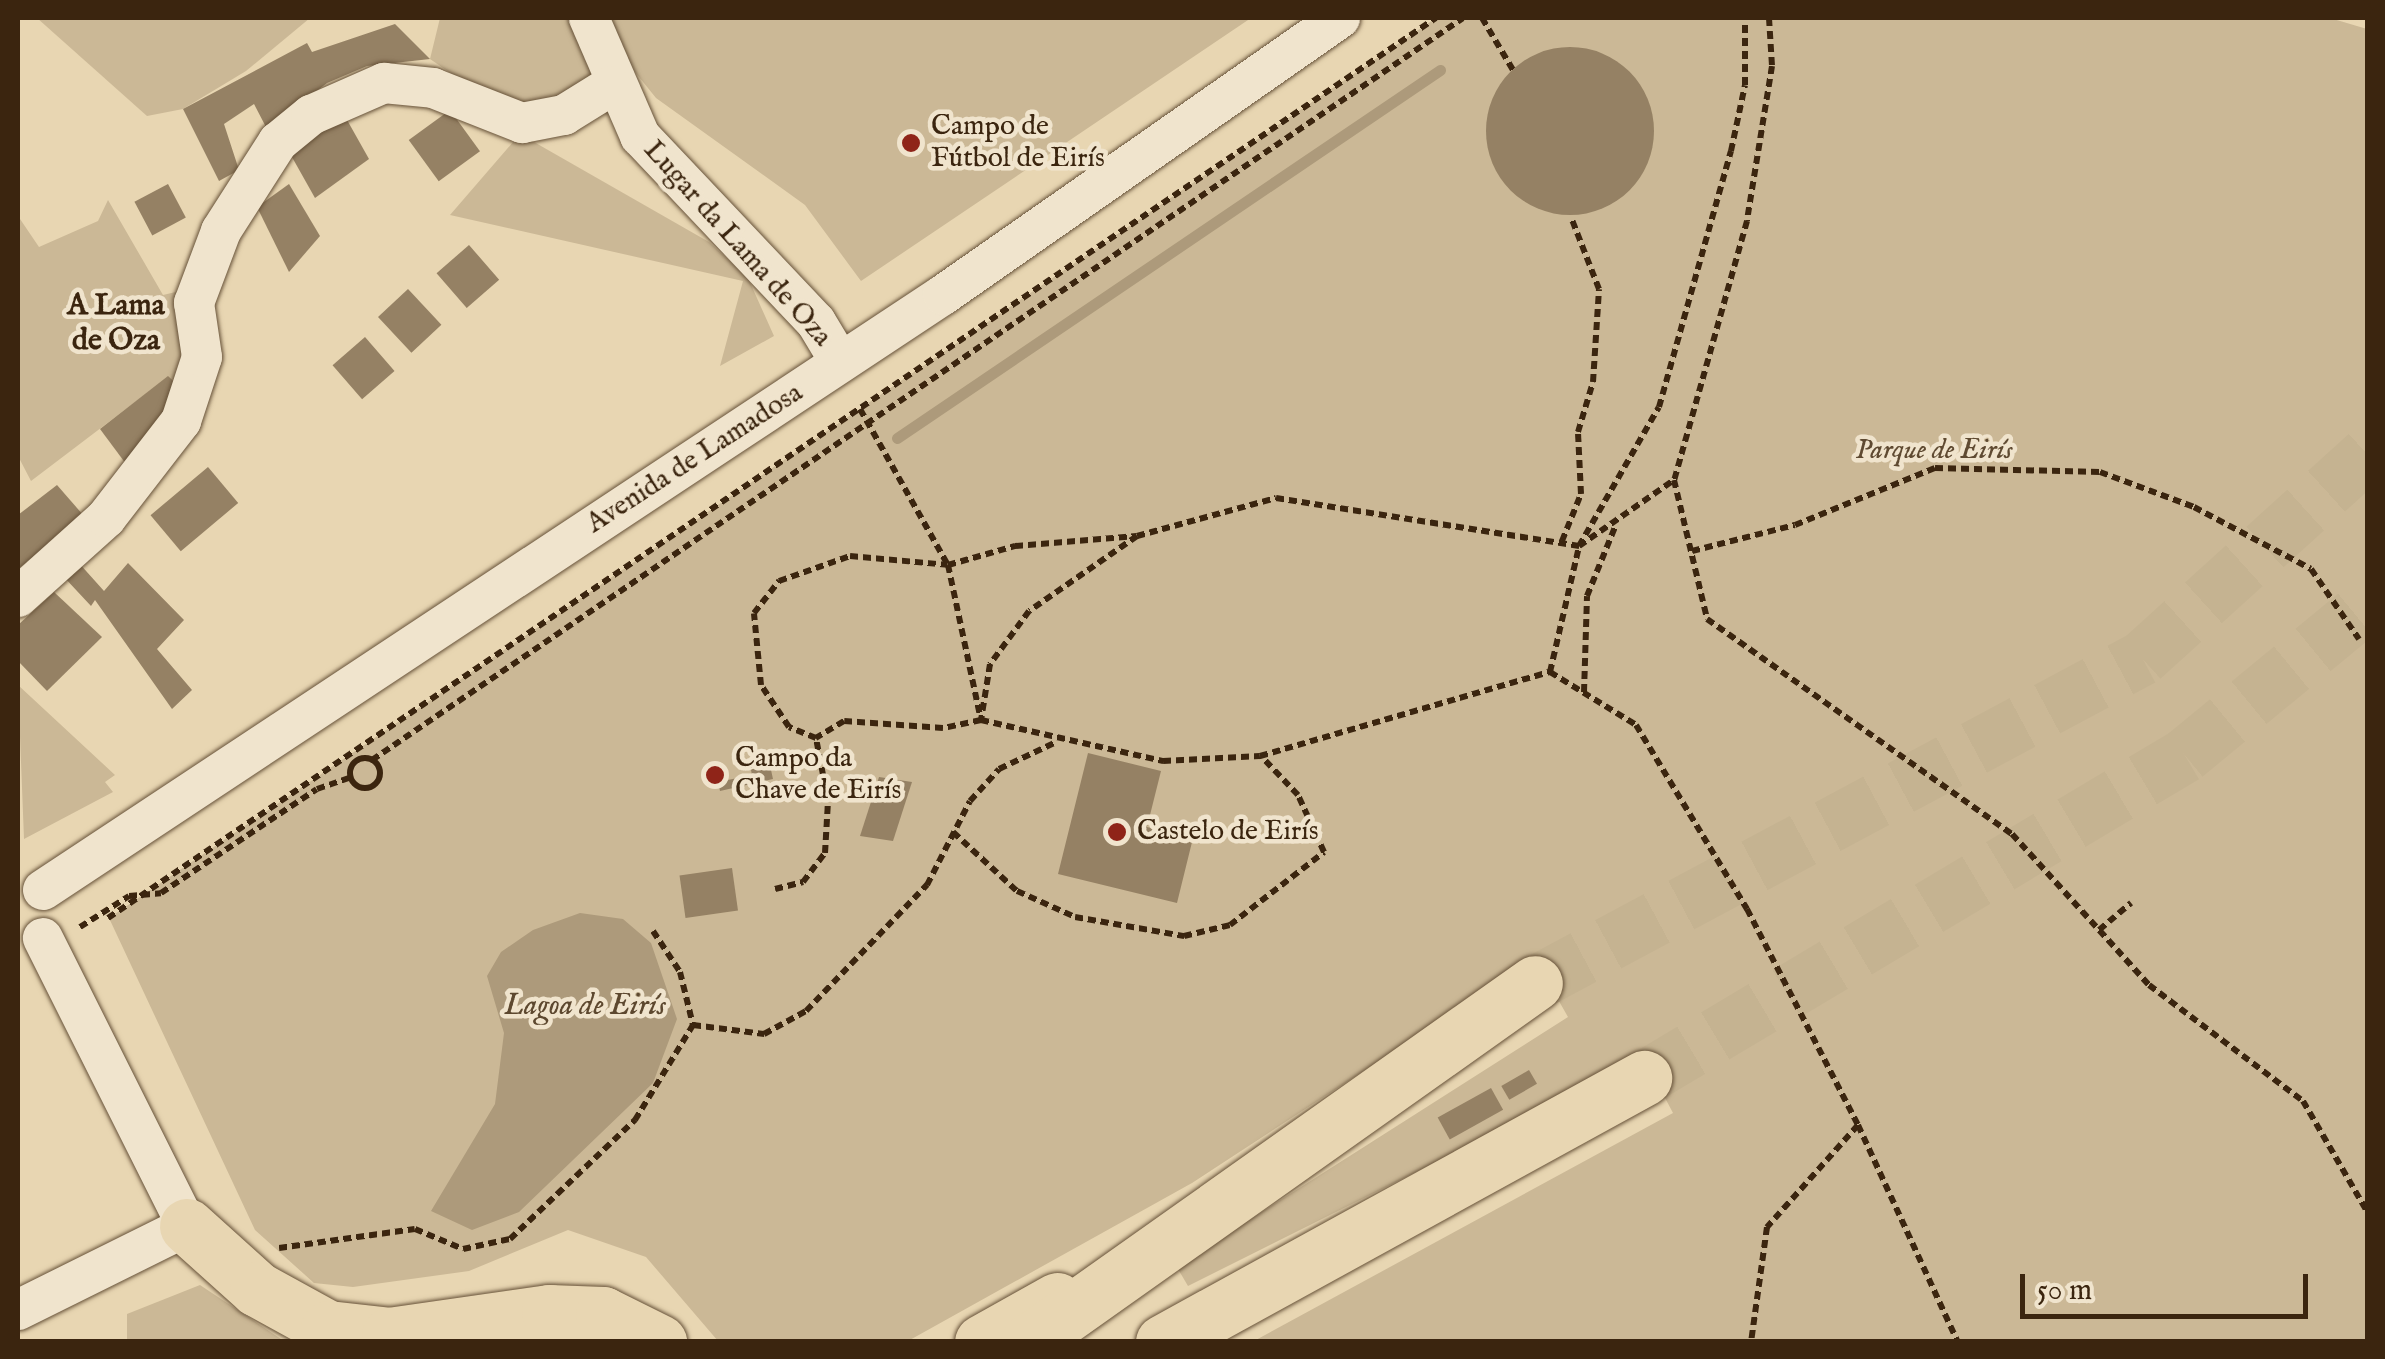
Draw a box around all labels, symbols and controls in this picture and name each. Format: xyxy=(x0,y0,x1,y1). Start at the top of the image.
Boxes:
place label: Campo de Fútbol de Eirís xyxy=(931,110,1105,176)
marker: Campo de Fútbol de Eirís xyxy=(900,132,922,154)
street label: Lugar da Lama de Oza xyxy=(636,134,838,354)
district label: A Lama de Oza xyxy=(67,288,165,358)
street label: Avenida de Lamadosa xyxy=(581,377,809,541)
park label: Parque de Eirís xyxy=(1855,434,2013,468)
place label: Campo da Chave de Eirís xyxy=(735,742,901,808)
marker: Campo da Chave de Eirís xyxy=(704,764,726,786)
place label: Castelo de Eirís xyxy=(1137,815,1319,849)
marker: Castelo de Eirís xyxy=(1106,821,1128,843)
water label: Lagoa de Eirís xyxy=(504,988,666,1024)
scale bar xyxy=(2025,1254,2312,1316)
text: 50 m xyxy=(2037,1272,2092,1310)

